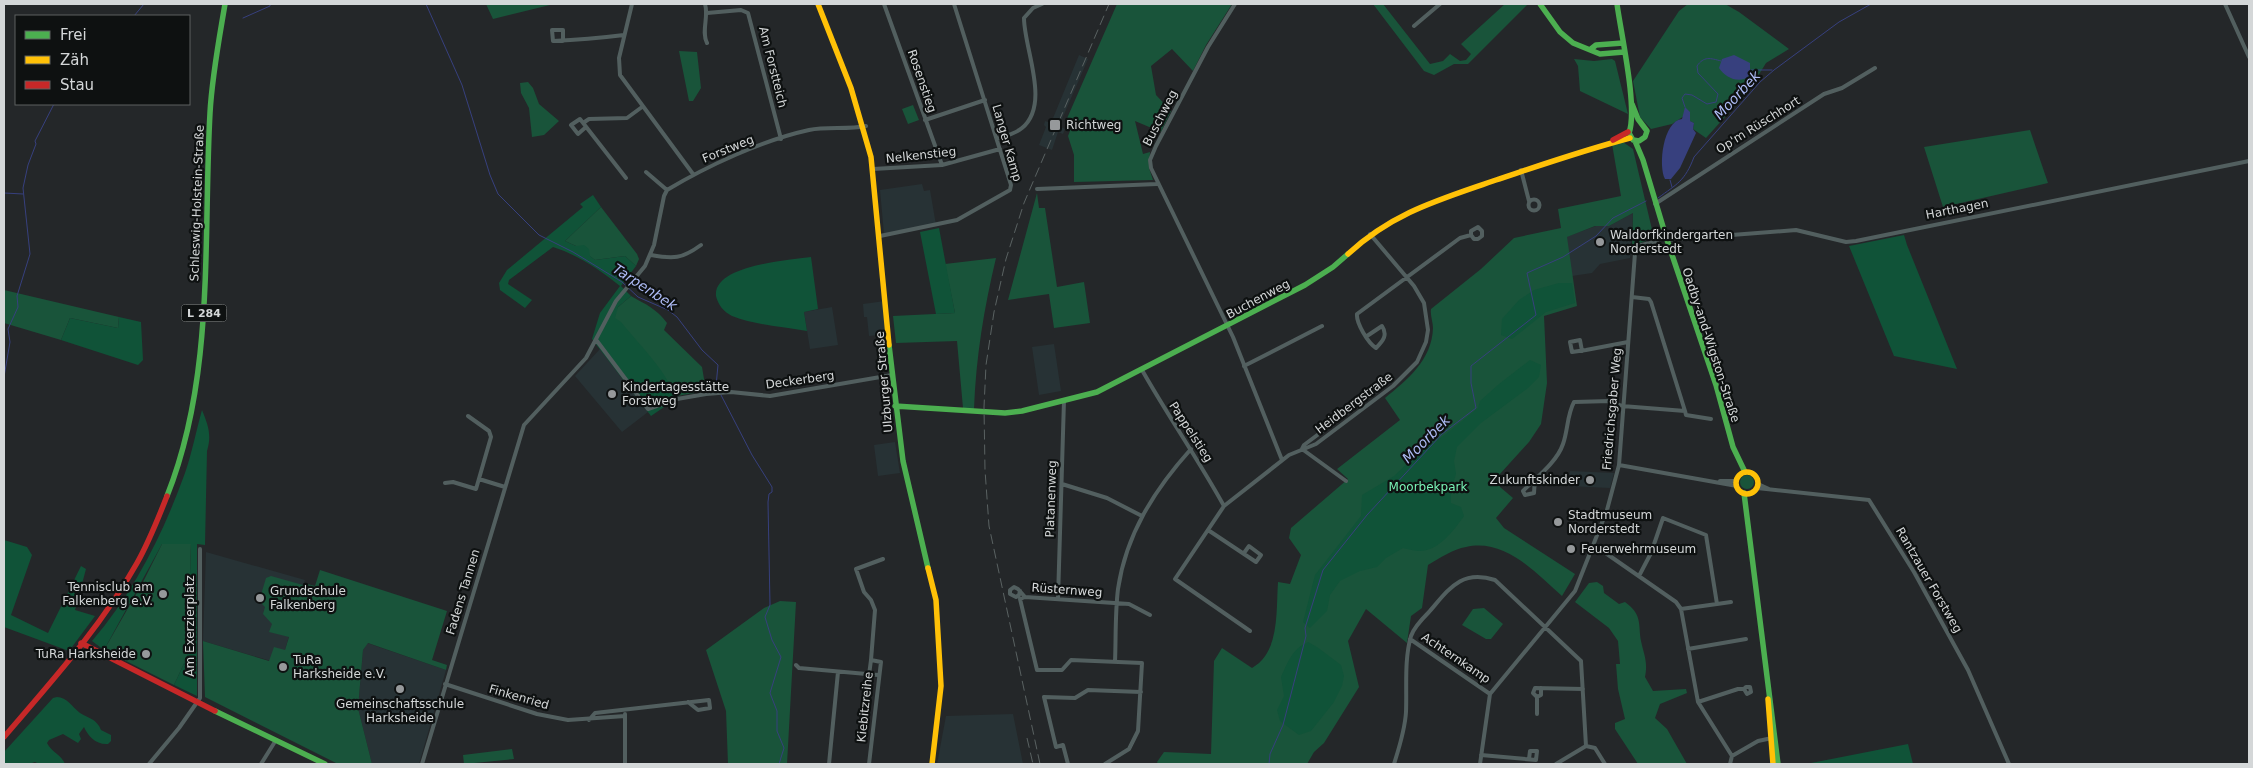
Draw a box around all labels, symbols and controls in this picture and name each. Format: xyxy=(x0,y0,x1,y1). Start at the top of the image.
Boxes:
legend xyxy=(15,15,190,105)
street label: Am Forstteich xyxy=(756,25,790,109)
text: Frei xyxy=(60,26,87,44)
street label: Rosenstieg xyxy=(905,48,939,114)
text: Zäh xyxy=(60,51,89,69)
water label: Moorbek xyxy=(1710,67,1764,123)
text: Stau xyxy=(60,76,94,94)
street label: Buschweg xyxy=(1140,88,1180,148)
street label: Op'm Rüschhort xyxy=(1713,93,1803,156)
street label: Langer Kamp xyxy=(989,103,1025,183)
marker: Richtweg xyxy=(1048,118,1062,132)
place label: Richtweg xyxy=(1066,118,1121,132)
street label: Schleswig-Holstein-Straße xyxy=(187,124,207,282)
street label: Forstweg xyxy=(700,132,756,166)
street label: Nelkenstieg xyxy=(885,144,957,166)
street label: Harthagen xyxy=(1924,196,1990,222)
place label: Waldorfkindergarten Norderstedt xyxy=(1610,228,1733,256)
marker: Waldorfkindergarten Norderstedt xyxy=(1594,236,1606,248)
water label: Tarpenbek xyxy=(610,260,681,314)
street label: Oadby-and-Wigston-Straße xyxy=(1679,266,1743,424)
street label: Buchenweg xyxy=(1224,276,1292,322)
road number: L 284 xyxy=(182,304,226,322)
street label: Ulzburger Straße xyxy=(873,331,895,433)
street label: Friedrichsgaber Weg xyxy=(1600,347,1624,471)
street label: Deckerberg xyxy=(765,368,835,392)
street label: Heidbergstraße xyxy=(1313,369,1395,437)
place label: Kindertagesstätte Forstweg xyxy=(622,380,729,408)
marker: Kindertagesstätte Forstweg xyxy=(606,388,618,400)
street label: Pappelstieg xyxy=(1166,399,1216,465)
water label: Moorbek xyxy=(1399,411,1454,466)
street label: Platanenweg xyxy=(1043,460,1059,538)
place label: Zukunftskinder xyxy=(1490,473,1580,487)
marker: Zukunftskinder xyxy=(1584,474,1596,486)
park label: Moorbekpark xyxy=(1389,480,1467,494)
place label: Stadtmuseum Norderstedt xyxy=(1568,508,1652,536)
marker: Stadtmuseum Norderstedt xyxy=(1552,516,1564,528)
street label: Rantzauer Forstweg xyxy=(1893,525,1965,635)
place label: Feuerwehrmuseum xyxy=(1581,542,1696,556)
marker: Feuerwehrmuseum xyxy=(1565,543,1577,555)
street label: Fadens Tannen xyxy=(443,548,483,636)
street label: Am Exerzierplatz xyxy=(183,575,197,677)
place label: Tennisclub am Falkenberg e.V. xyxy=(62,580,153,608)
street label: Rüsternweg xyxy=(1031,581,1103,599)
place label: Grundschule Falkenberg xyxy=(270,584,346,612)
marker: Tennisclub am Falkenberg e.V. xyxy=(157,588,169,600)
marker: Grundschule Falkenberg xyxy=(254,592,266,604)
street label: Achternkamp xyxy=(1419,630,1493,686)
place label: TuRa Harksheide xyxy=(35,647,136,661)
marker: TuRa Harksheide xyxy=(140,648,152,660)
place label: TuRa Harksheide e.V. xyxy=(292,653,386,681)
marker: TuRa Harksheide e.V. xyxy=(277,661,289,673)
street label: Kiebitzreihe xyxy=(854,671,876,743)
street label: Finkenried xyxy=(487,682,551,712)
marker: Gemeinschaftsschule Harksheide xyxy=(394,683,406,695)
place label: Gemeinschaftsschule Harksheide xyxy=(336,697,464,725)

